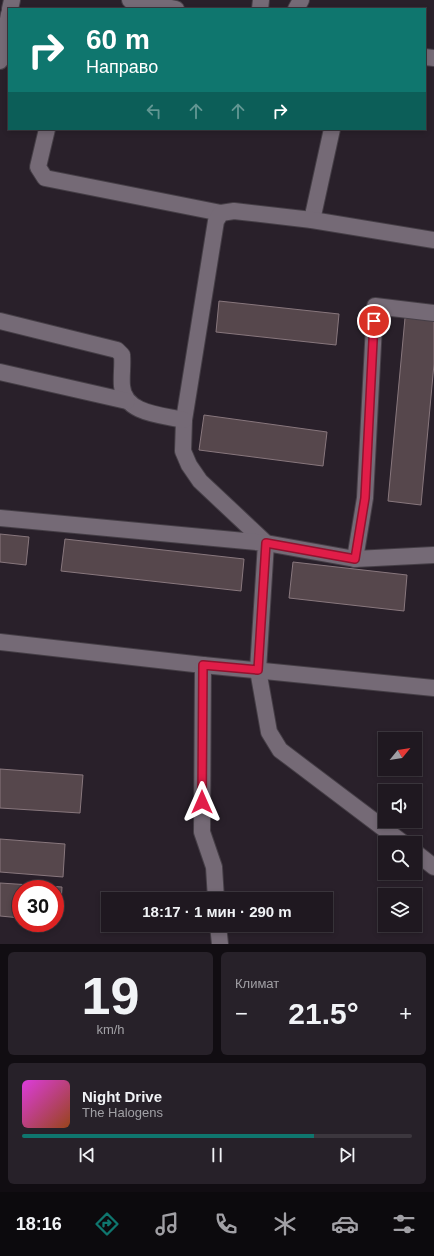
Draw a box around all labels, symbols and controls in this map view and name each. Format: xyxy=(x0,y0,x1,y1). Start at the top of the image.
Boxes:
icon: right xyxy=(20,24,72,76)
text: 60 m xyxy=(86,24,150,55)
text: Направо xyxy=(86,57,158,77)
icon: left xyxy=(143,100,165,122)
icon: ahead xyxy=(185,100,207,122)
icon: ahead xyxy=(227,100,249,122)
icon: right xyxy=(269,100,291,122)
pin xyxy=(357,304,391,338)
icon: arrive xyxy=(363,310,385,332)
north arrow xyxy=(378,732,422,776)
map controls xyxy=(378,732,422,932)
position arrow xyxy=(181,781,223,823)
button: sound xyxy=(378,784,422,828)
button: search xyxy=(378,836,422,880)
speed limit sign: 30 xyxy=(12,880,64,932)
button: layers xyxy=(378,888,422,932)
text: 18:17 · 1 мин · 290 m xyxy=(142,903,292,920)
text: 19 xyxy=(82,967,139,1025)
text: Климат xyxy=(235,976,279,991)
text: 21.5° xyxy=(288,997,359,1030)
text: − xyxy=(235,1001,248,1026)
text: + xyxy=(399,1001,412,1026)
text: km/h xyxy=(96,1022,125,1037)
text: Night Drive xyxy=(82,1088,162,1105)
text: The Halogens xyxy=(82,1105,163,1120)
icon: previous xyxy=(76,1144,98,1166)
icon: pause xyxy=(206,1144,228,1166)
icon: next xyxy=(336,1144,358,1166)
icon: directions xyxy=(93,1210,121,1238)
icon: music xyxy=(153,1210,181,1238)
icon: phone xyxy=(212,1210,240,1238)
icon: climate xyxy=(271,1210,299,1238)
icon: car xyxy=(331,1210,359,1238)
icon: filters xyxy=(390,1210,418,1238)
text: 18:16 xyxy=(16,1214,62,1234)

